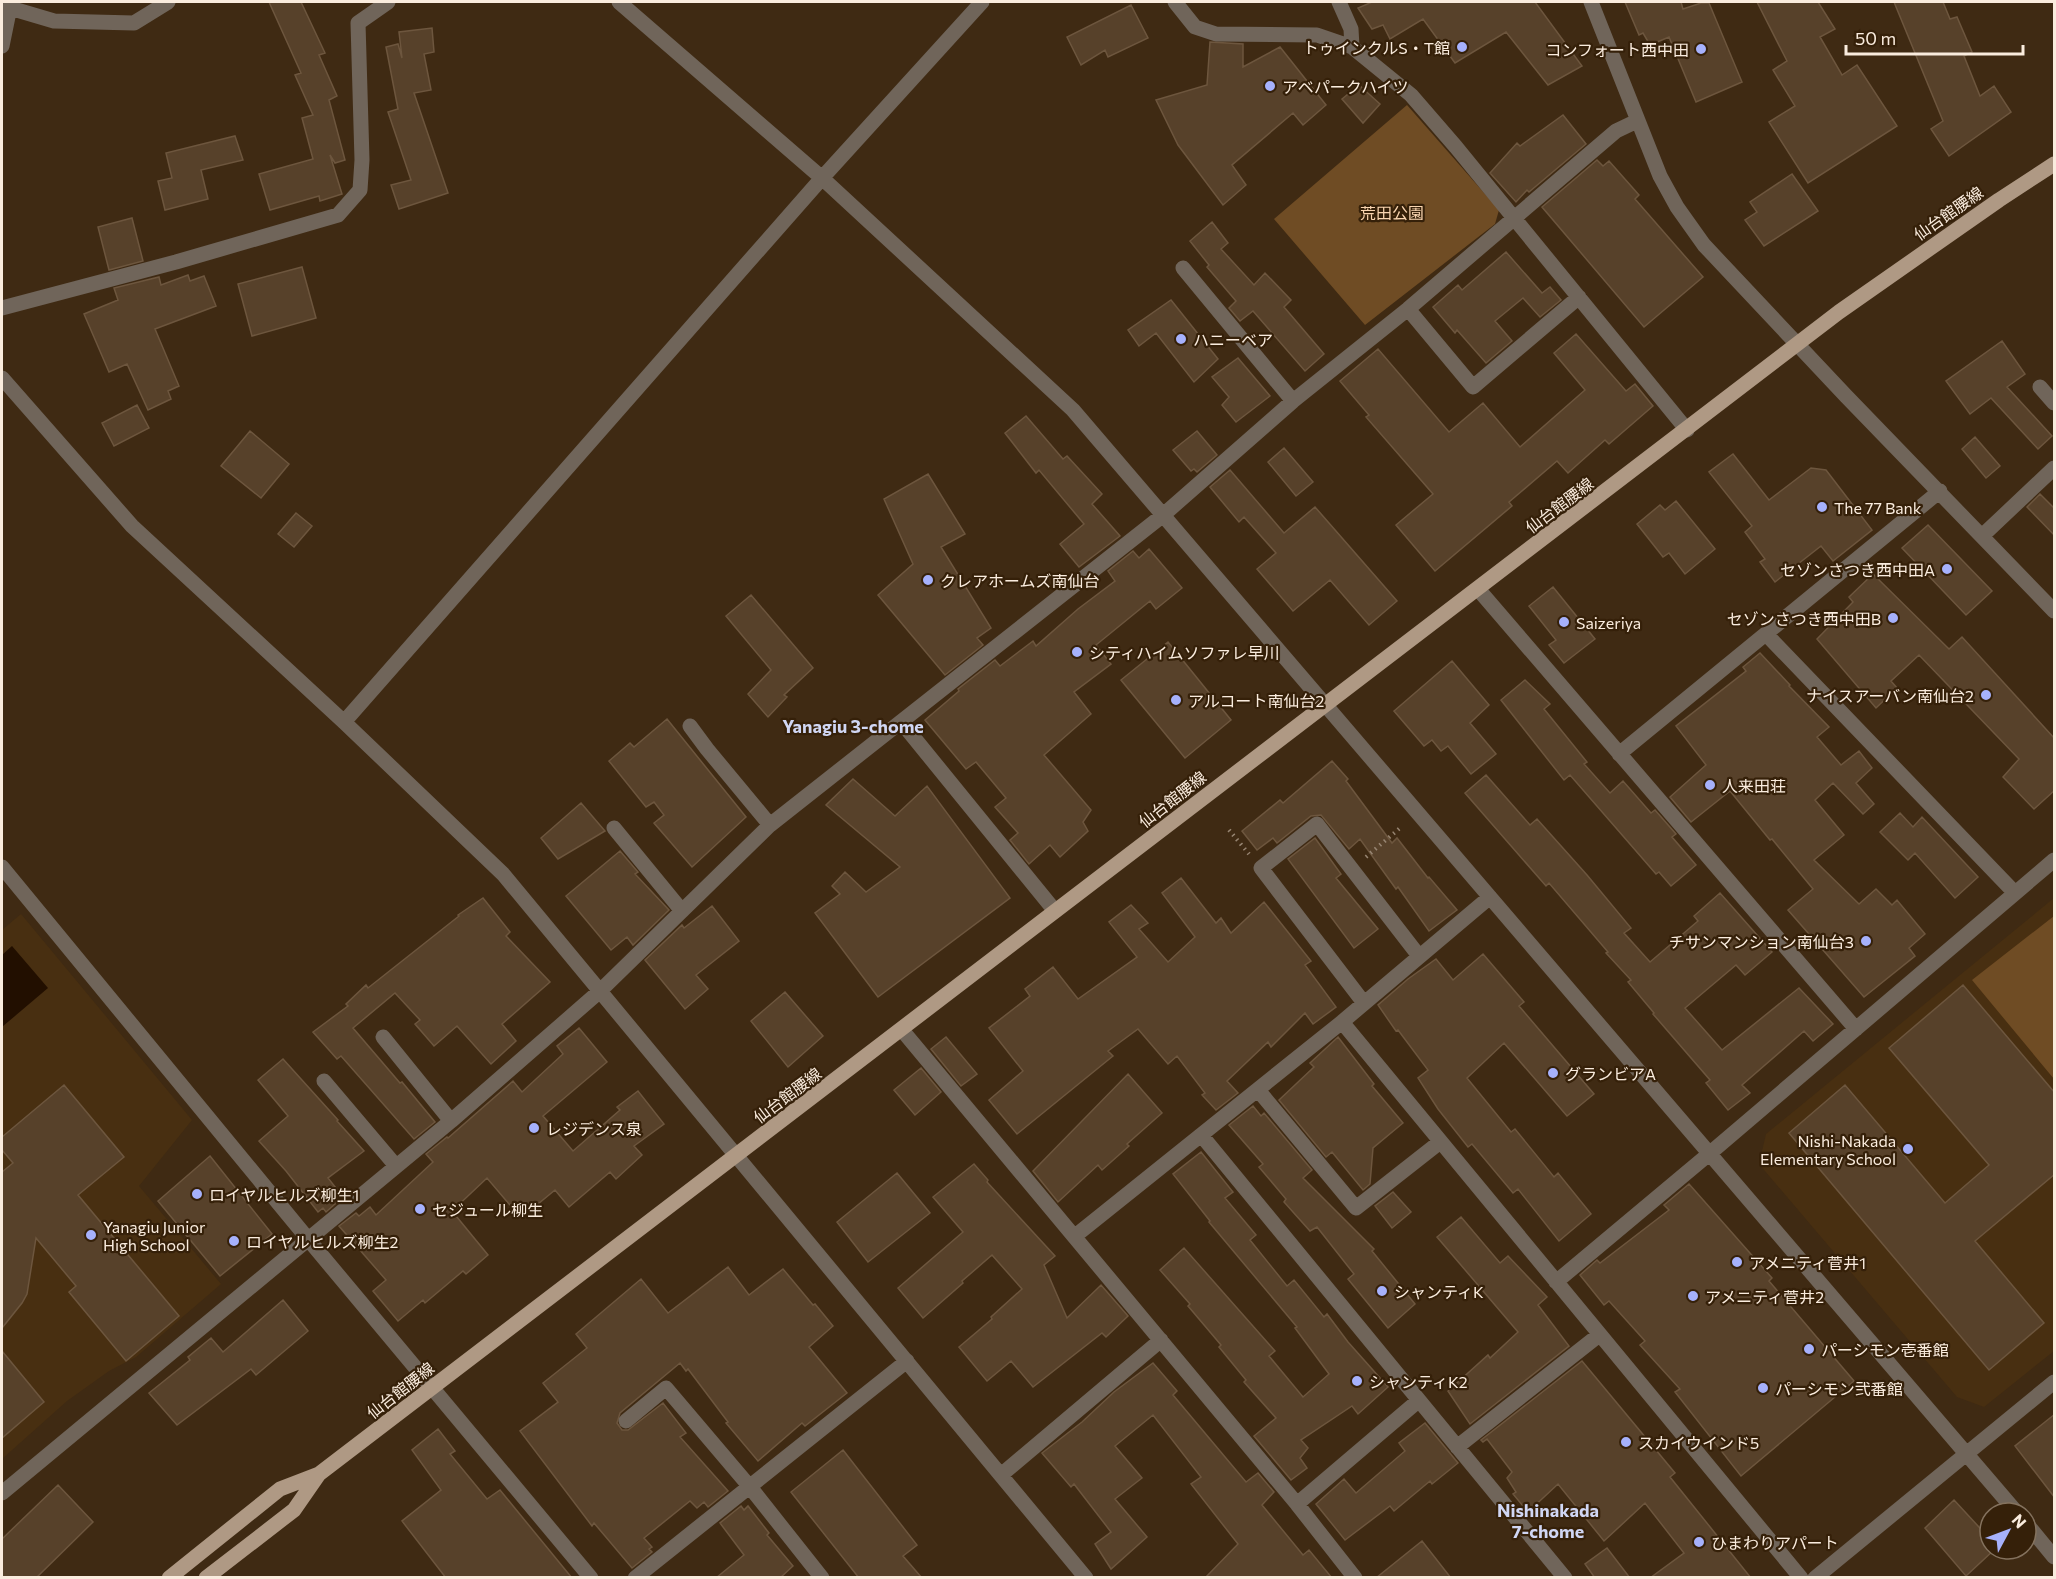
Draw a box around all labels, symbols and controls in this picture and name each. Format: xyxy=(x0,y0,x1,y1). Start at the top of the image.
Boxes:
scale bar xyxy=(1846,18,2023,56)
text: 50 m xyxy=(1855,27,1896,49)
place label: トゥインクルS・T館 xyxy=(1303,38,1450,57)
marker: トゥインクルS・T館 xyxy=(1455,40,1469,54)
place label: コンフォート西中田 xyxy=(1545,40,1689,59)
marker: コンフォート西中田 xyxy=(1694,42,1708,56)
place label: アベパークハイツ xyxy=(1282,77,1409,96)
marker: アベパークハイツ xyxy=(1263,79,1277,93)
street label: 仙台館腰線 xyxy=(1910,182,1986,244)
park label: 荒田公園 xyxy=(1360,203,1424,222)
place label: ハニーベア xyxy=(1193,330,1273,349)
marker: ハニーベア xyxy=(1174,332,1188,346)
street label: 仙台館腰線 xyxy=(1521,473,1597,537)
place label: The 77 Bank xyxy=(1834,498,1922,517)
marker: The 77 Bank xyxy=(1815,500,1829,514)
place label: セゾンさつき西中田A xyxy=(1780,560,1935,579)
marker: セゾンさつき西中田A xyxy=(1940,562,1954,576)
place label: クレアホームズ南仙台 xyxy=(940,571,1100,590)
marker: クレアホームズ南仙台 xyxy=(921,573,935,587)
place label: セゾンさつき西中田B xyxy=(1727,609,1881,628)
marker: セゾンさつき西中田B xyxy=(1886,611,1900,625)
place label: Saizeriya xyxy=(1576,613,1641,632)
marker: Saizeriya xyxy=(1557,615,1571,629)
place label: シティハイムソファレ早川 xyxy=(1089,643,1279,662)
marker: シティハイムソファレ早川 xyxy=(1070,645,1084,659)
place label: ナイスアーバン南仙台2 xyxy=(1806,686,1974,705)
marker: ナイスアーバン南仙台2 xyxy=(1979,688,1993,702)
place label: アルコート南仙台2 xyxy=(1188,691,1325,710)
marker: アルコート南仙台2 xyxy=(1169,693,1183,707)
district label: Yanagiu 3-chome xyxy=(782,715,924,737)
street label: 仙台館腰線 xyxy=(1135,767,1209,831)
place label: 人来田荘 xyxy=(1722,776,1786,795)
marker: 人来田荘 xyxy=(1703,778,1717,792)
place label: チサンマンション南仙台3 xyxy=(1669,932,1854,951)
marker: チサンマンション南仙台3 xyxy=(1859,934,1873,948)
street label: 仙台館腰線 xyxy=(749,1063,825,1127)
place label: グランビアA xyxy=(1565,1064,1656,1083)
marker: グランビアA xyxy=(1546,1066,1560,1080)
place label: レジデンス泉 xyxy=(546,1119,642,1138)
marker: レジデンス泉 xyxy=(527,1121,541,1135)
place label: Nishi-Nakada Elementary School xyxy=(1760,1131,1896,1168)
marker: Nishi-Nakada Elementary School xyxy=(1901,1142,1915,1156)
place label: ロイヤルヒルズ柳生1 xyxy=(209,1185,359,1204)
marker: ロイヤルヒルズ柳生1 xyxy=(190,1187,204,1201)
place label: セジュール柳生 xyxy=(432,1200,543,1219)
marker: セジュール柳生 xyxy=(413,1202,427,1216)
place label: Yanagiu Junior High School xyxy=(103,1217,206,1254)
marker: Yanagiu Junior High School xyxy=(84,1228,98,1242)
place label: ロイヤルヒルズ柳生2 xyxy=(246,1232,399,1251)
marker: ロイヤルヒルズ柳生2 xyxy=(227,1234,241,1248)
place label: アメニティ菅井1 xyxy=(1749,1253,1866,1272)
marker: アメニティ菅井1 xyxy=(1730,1255,1744,1269)
place label: シャンティK xyxy=(1394,1282,1484,1301)
marker: シャンティK xyxy=(1375,1284,1389,1298)
place label: アメニティ菅井2 xyxy=(1705,1287,1824,1306)
marker: アメニティ菅井2 xyxy=(1686,1289,1700,1303)
place label: パーシモン壱番館 xyxy=(1821,1340,1949,1359)
marker: パーシモン壱番館 xyxy=(1802,1342,1816,1356)
street label: 仙台館腰線 xyxy=(363,1358,437,1422)
place label: シャンティK2 xyxy=(1369,1372,1468,1391)
marker: シャンティK2 xyxy=(1350,1374,1364,1388)
place label: パーシモン弐番館 xyxy=(1775,1379,1903,1398)
marker: パーシモン弐番館 xyxy=(1756,1381,1770,1395)
place label: スカイウインド5 xyxy=(1638,1433,1759,1452)
marker: スカイウインド5 xyxy=(1619,1435,1633,1449)
district label: Nishinakada 7-chome xyxy=(1497,1499,1599,1542)
north arrow xyxy=(1978,1501,2038,1561)
text: N xyxy=(2009,1510,2031,1532)
place label: ひまわりアパート xyxy=(1711,1533,1839,1552)
marker: ひまわりアパート xyxy=(1692,1535,1706,1549)

